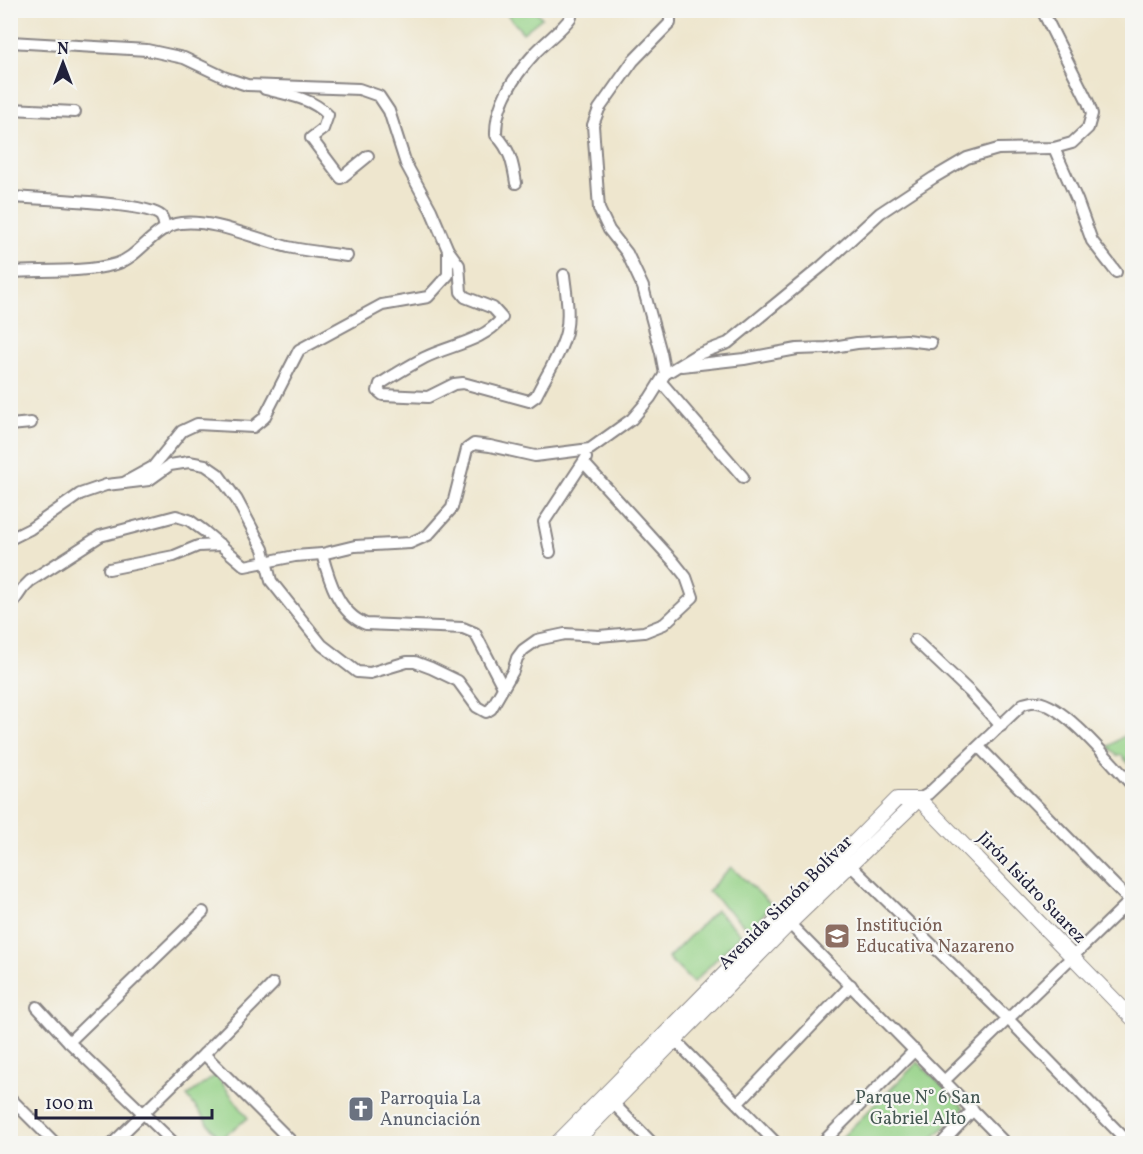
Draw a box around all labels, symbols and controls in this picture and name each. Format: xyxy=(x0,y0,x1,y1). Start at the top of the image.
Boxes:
north arrow xyxy=(33,33,93,93)
text: N xyxy=(57,39,69,61)
street label: Jirón Isidro Suarez xyxy=(971,826,1091,950)
street label: Avenida Simón Bolívar xyxy=(713,830,859,976)
place label: Institución Educativa Nazareno xyxy=(856,914,1014,960)
school or university icon: Institución Educativa Nazareno xyxy=(822,921,852,951)
scale bar xyxy=(36,1082,212,1120)
park label: Parque N° 6 San Gabriel Alto xyxy=(855,1086,981,1132)
place label: Parroquia La Anunciación xyxy=(380,1087,481,1133)
text: 100 m xyxy=(45,1092,94,1117)
church icon: Parroquia La Anunciación xyxy=(346,1094,376,1124)

